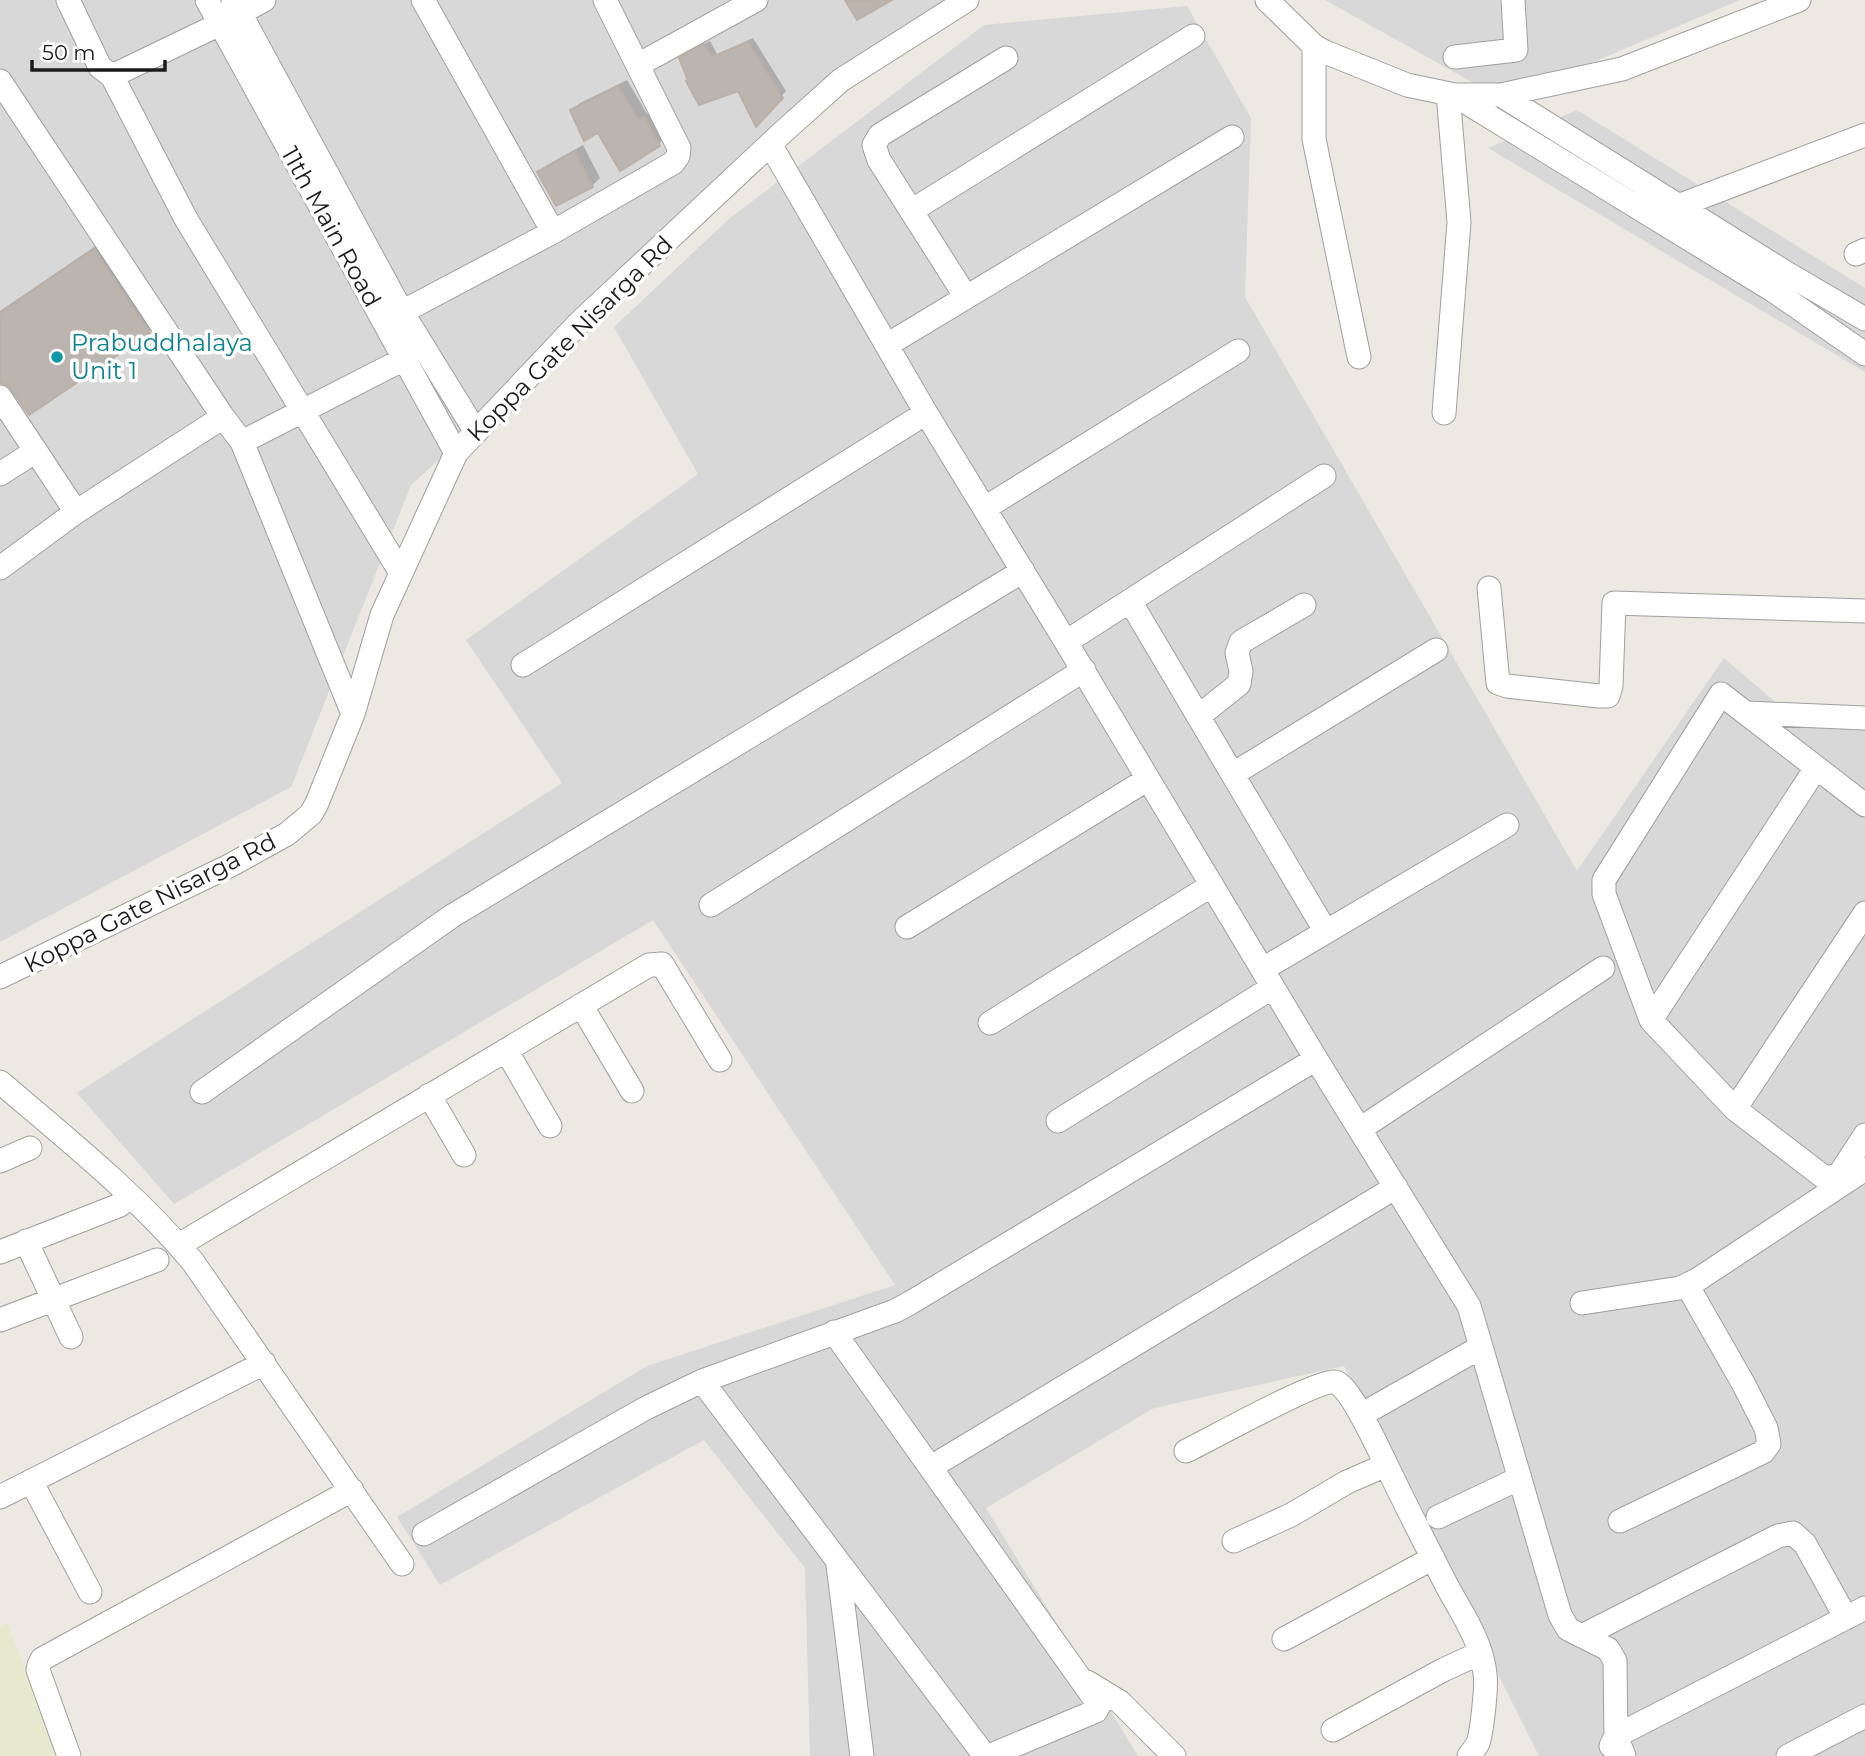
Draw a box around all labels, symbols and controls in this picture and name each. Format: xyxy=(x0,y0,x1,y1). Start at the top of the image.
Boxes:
scale bar xyxy=(32,28,164,72)
text: 50 m xyxy=(42,40,96,65)
street label: 11th Main Road xyxy=(276,142,387,312)
street label: Koppa Gate Nisarga Rd xyxy=(461,230,679,448)
place label: Prabuddhalaya Unit 1 xyxy=(71,328,253,385)
marker: Prabuddhalaya Unit 1 xyxy=(49,349,65,365)
street label: Koppa Gate Nisarga Rd xyxy=(19,826,281,979)

